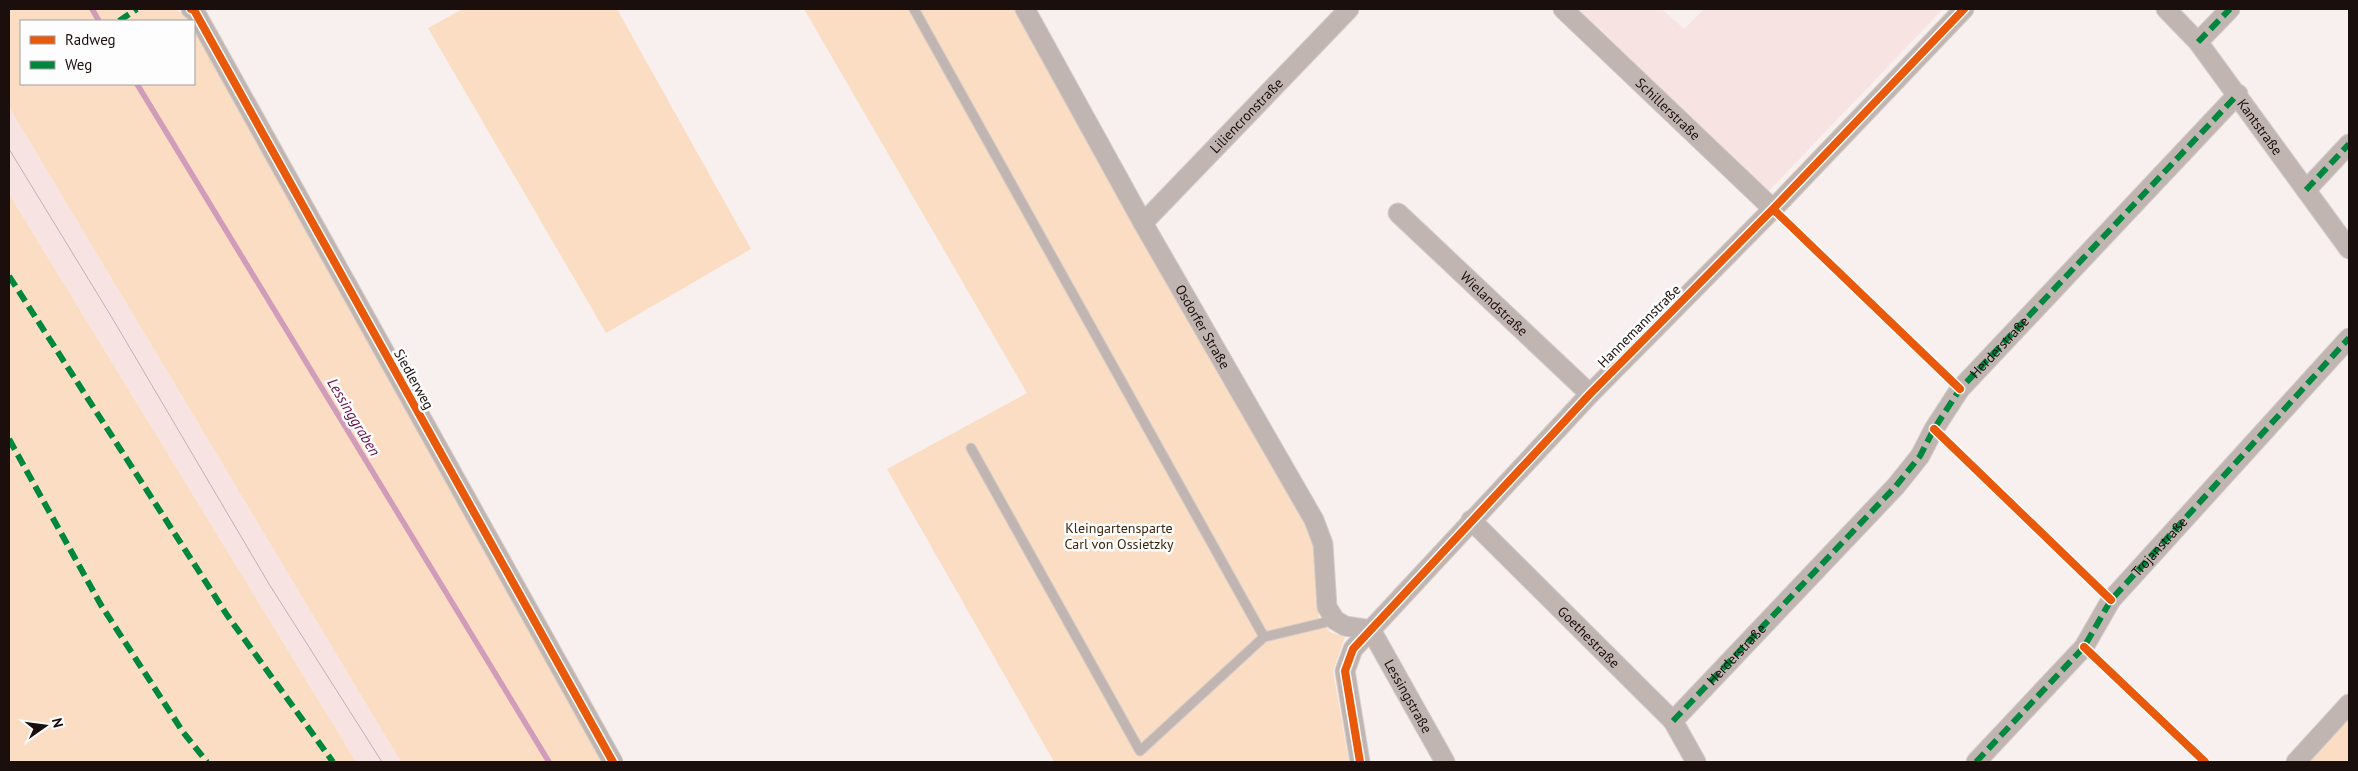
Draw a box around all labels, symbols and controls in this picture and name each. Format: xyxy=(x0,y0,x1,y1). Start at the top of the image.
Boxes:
legend xyxy=(20,20,195,85)
text: Radweg xyxy=(65,30,116,49)
text: Weg xyxy=(65,55,92,74)
street label: Liliencronstraße xyxy=(1206,74,1287,157)
street label: Schillerstraße xyxy=(1632,74,1704,144)
street label: Kantstraße xyxy=(2233,95,2286,159)
street label: Wielandstraße xyxy=(1456,267,1532,340)
street label: Osdorfer Straße xyxy=(1171,281,1234,372)
street label: Hannemannstraße xyxy=(1594,281,1684,371)
street label: Herderstraße xyxy=(1966,312,2033,382)
street label: Siedlerweg xyxy=(390,346,438,412)
water label: Lessinggraben xyxy=(323,375,385,460)
street label: Trojanstraße xyxy=(2128,513,2191,580)
park label: Kleingartensparte Carl von Ossietzky xyxy=(1065,519,1174,553)
street label: Goethestraße xyxy=(1554,602,1624,672)
street label: Herderstraße xyxy=(1703,620,1770,689)
street label: Lessingstraße xyxy=(1380,656,1436,737)
north arrow xyxy=(20,701,70,751)
text: N xyxy=(48,716,67,729)

